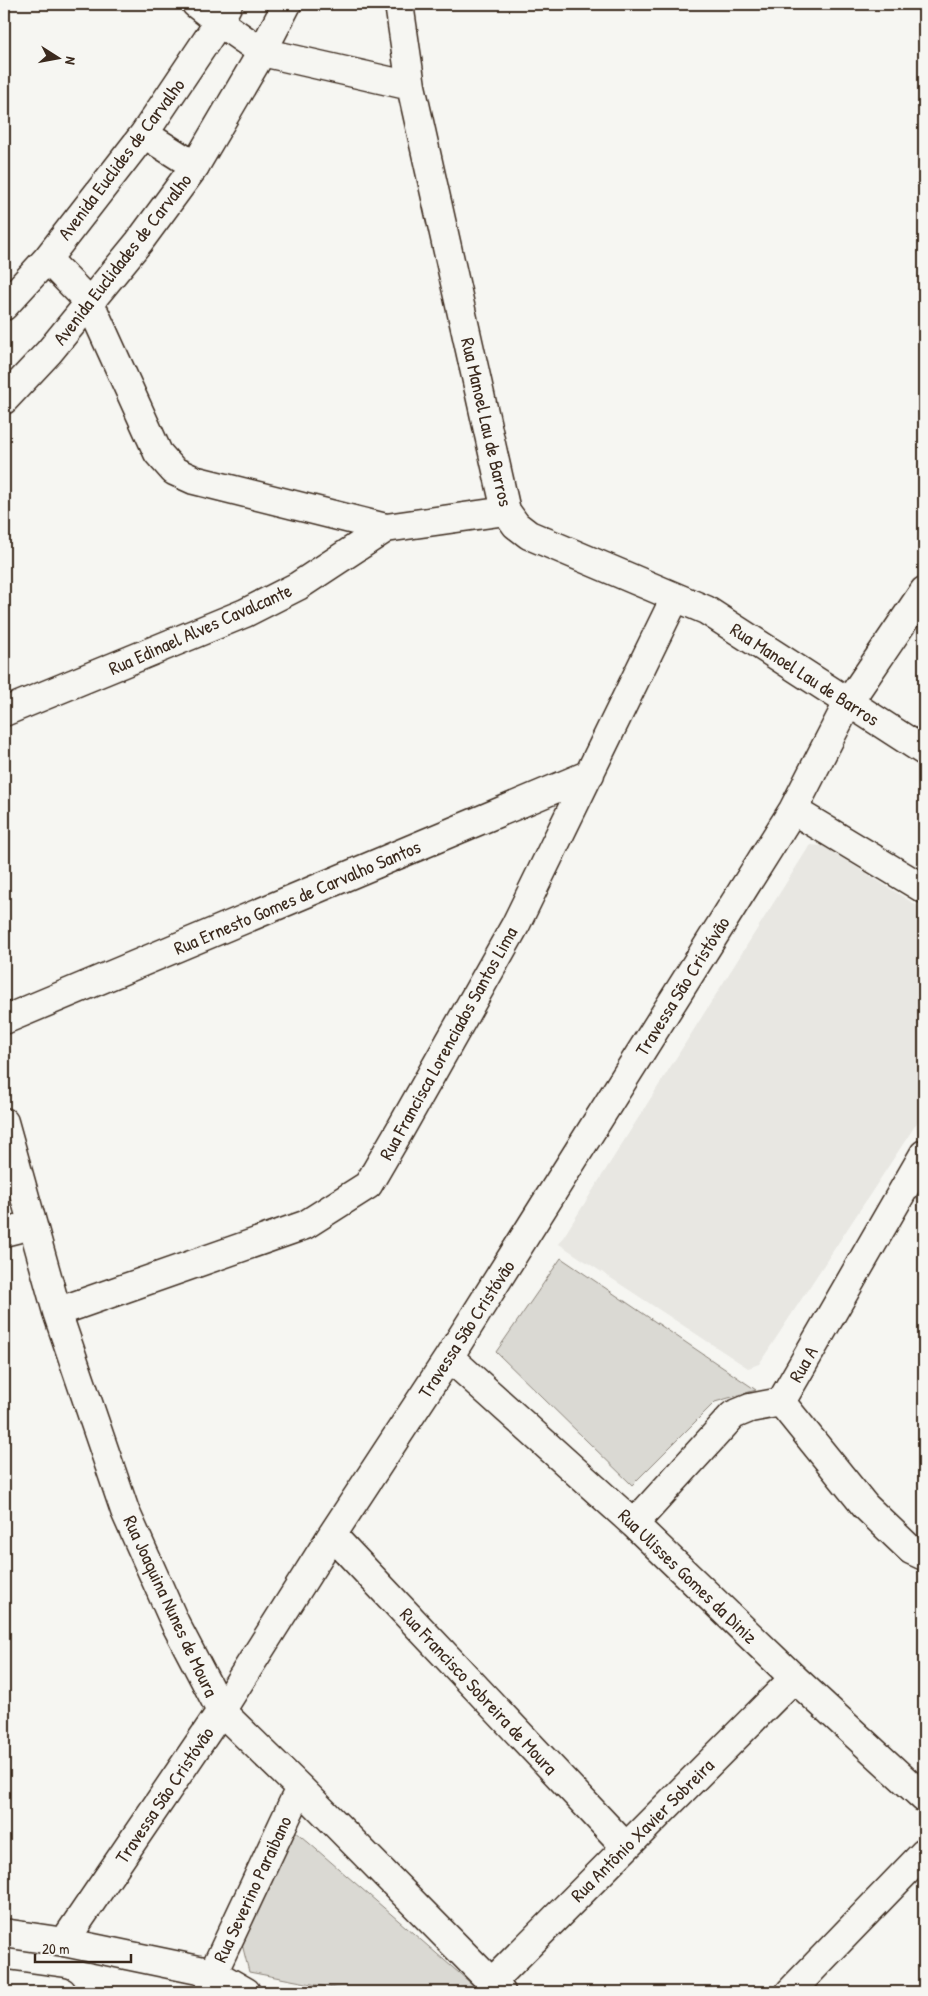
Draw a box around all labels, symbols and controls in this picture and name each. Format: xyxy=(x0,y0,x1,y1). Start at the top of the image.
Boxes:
north arrow xyxy=(32,32,82,82)
text: N xyxy=(61,55,81,67)
street label: Avenida Euclides de Carvalho xyxy=(52,73,191,245)
street label: Avenida Euclidades de Carvalho xyxy=(47,168,197,350)
street label: Rua Manoel Lau de Barros xyxy=(455,335,519,509)
street label: Rua Edinael Alves Cavalcante xyxy=(104,577,296,681)
street label: Rua Manoel Lau de Barros xyxy=(726,616,884,732)
street label: Rua Ernesto Gomes de Carvalho Santos xyxy=(170,833,424,961)
street label: Travessa São Cristóvão xyxy=(629,911,736,1061)
street label: Rua Francisca Lorenciados Santos Lima xyxy=(373,921,523,1164)
street label: Travessa São Cristóvão xyxy=(412,1255,521,1403)
street label: Rua A xyxy=(782,1341,824,1387)
street label: Rua Ulisses Gomes da Diniz xyxy=(613,1503,763,1649)
street label: Rua Joaquina Nunes de Moura xyxy=(117,1511,225,1701)
street label: Rua Francisco Sobreira de Moura xyxy=(394,1602,564,1781)
street label: Travessa São Cristóvão xyxy=(109,1721,220,1868)
street label: Rua Antônio Xavier Sobreira xyxy=(565,1752,720,1907)
street label: Rua Severino Paraibano xyxy=(207,1811,297,1966)
scale bar xyxy=(35,1931,131,1963)
text: 20 m xyxy=(42,1938,69,1959)

